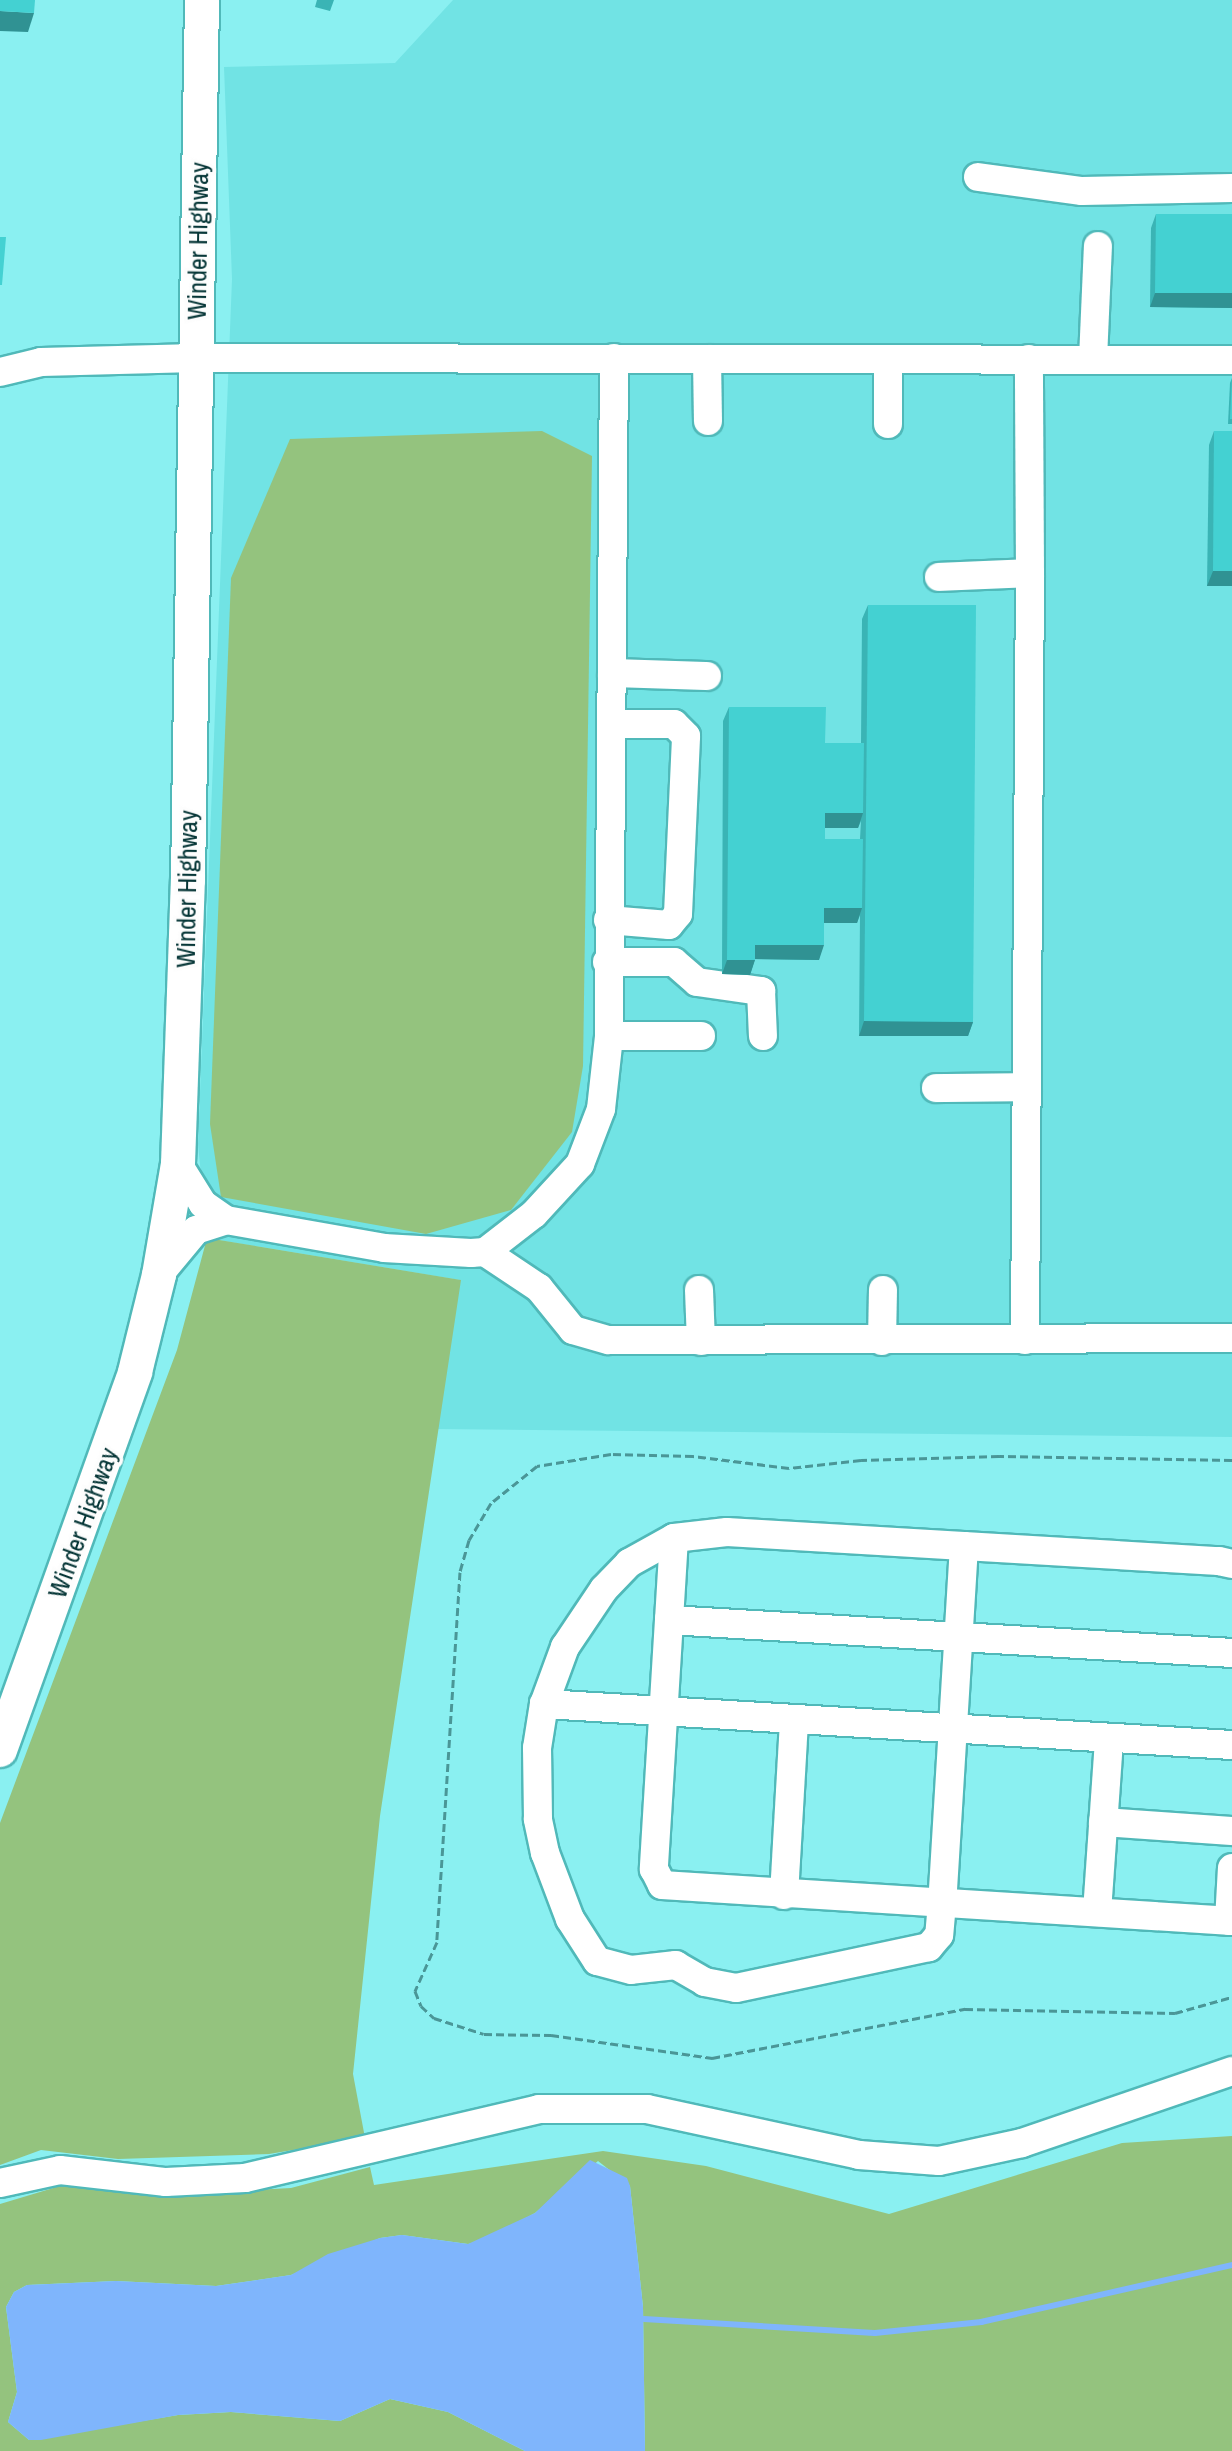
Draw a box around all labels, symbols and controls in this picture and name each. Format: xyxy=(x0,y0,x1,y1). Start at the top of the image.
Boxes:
street label: Winder Highway xyxy=(181,162,215,320)
street label: Winder Highway xyxy=(170,810,204,968)
street label: Winder Highway xyxy=(41,1444,125,1602)

